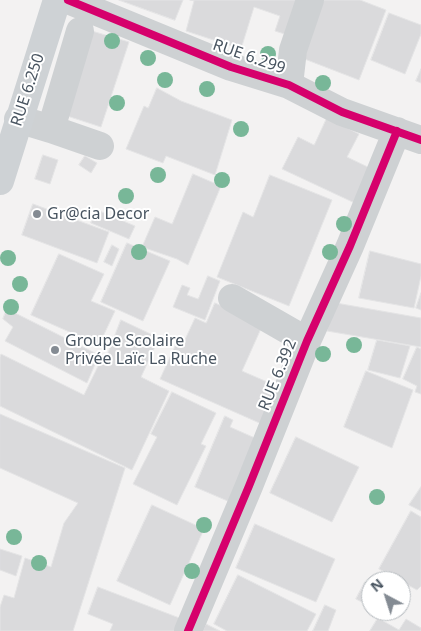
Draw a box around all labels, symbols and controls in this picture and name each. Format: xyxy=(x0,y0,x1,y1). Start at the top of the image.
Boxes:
street label: RUE 6.299 xyxy=(210,36,288,78)
street label: RUE 6.250 xyxy=(7,51,49,129)
place label: Gr@cia Decor xyxy=(47,204,149,224)
marker: Gr@cia Decor xyxy=(31,208,43,220)
place label: Groupe Scolaire Privée Laïc La Ruche xyxy=(65,331,217,369)
street label: RUE 6.392 xyxy=(255,336,301,414)
marker: Groupe Scolaire Privée Laïc La Ruche xyxy=(49,344,61,356)
north arrow xyxy=(361,571,411,621)
text: N xyxy=(366,574,387,596)

